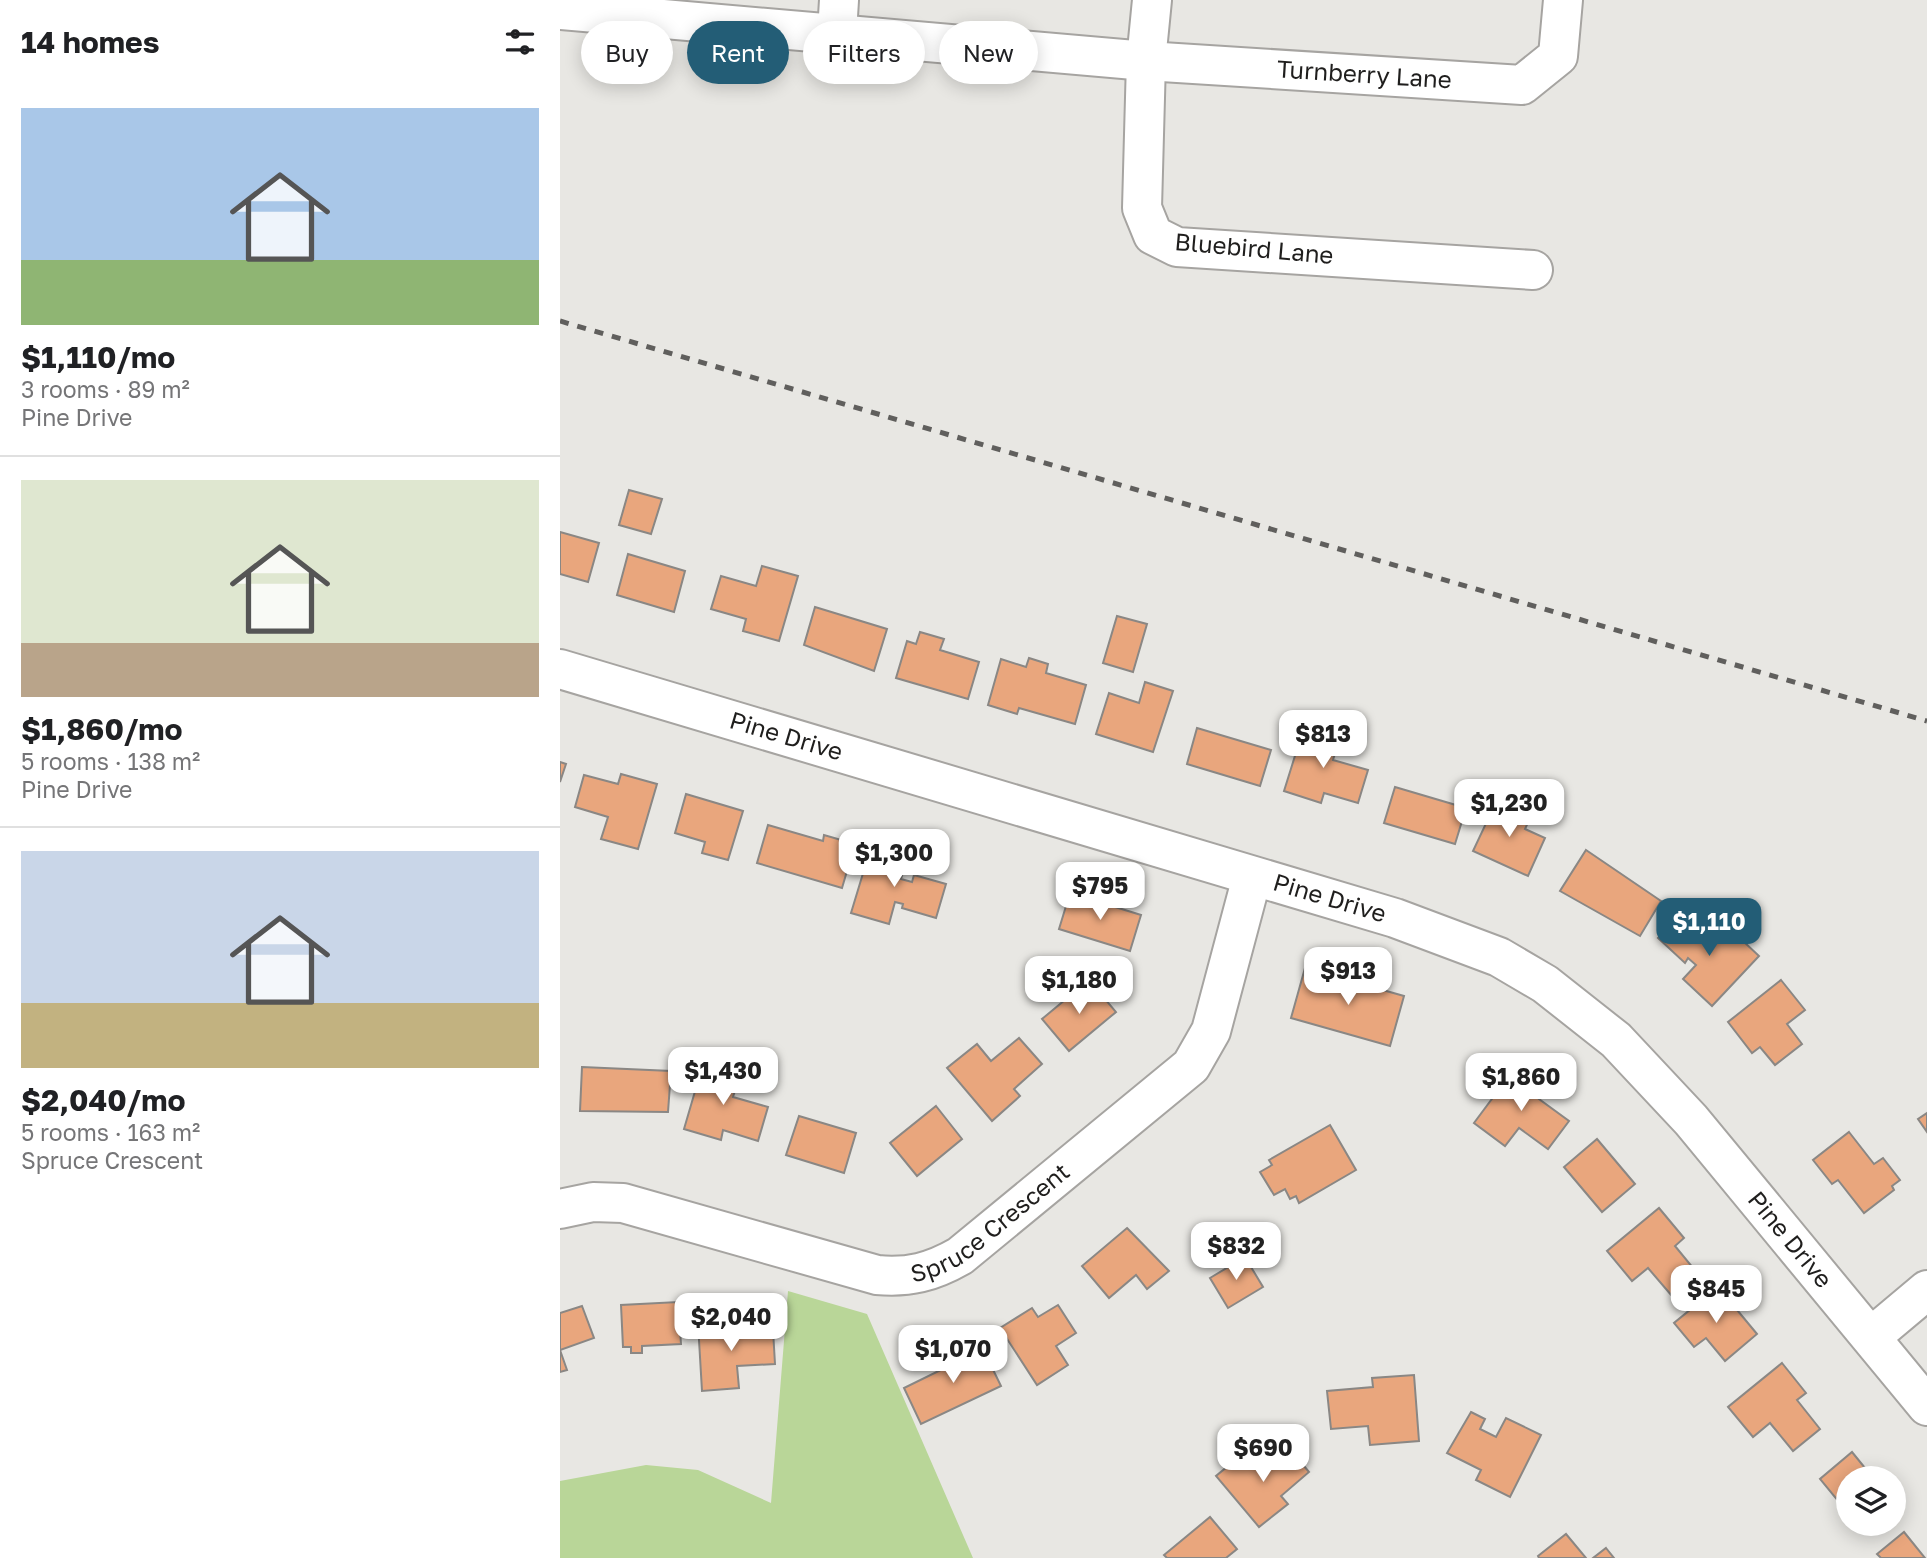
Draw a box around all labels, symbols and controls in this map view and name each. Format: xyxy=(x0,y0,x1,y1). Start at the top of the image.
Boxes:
chip: Buy xyxy=(581,21,673,84)
chip: Rent xyxy=(687,21,789,84)
chip: Filters xyxy=(803,21,925,84)
chip: New xyxy=(939,21,1038,84)
icon: filters xyxy=(501,23,539,61)
text: 14 homes xyxy=(21,24,160,60)
street label: Turnberry Lane xyxy=(1276,53,1453,93)
icon: home xyxy=(217,154,343,280)
street label: Bluebird Lane xyxy=(1173,226,1335,269)
text: $1,110/mo xyxy=(21,339,175,375)
text: 3 rooms · 89 m² xyxy=(21,375,190,403)
text: Pine Drive xyxy=(21,403,132,431)
icon: home xyxy=(217,526,343,652)
street label: Pine Drive xyxy=(727,704,846,766)
pin: $813 xyxy=(1282,710,1364,770)
text: $1,860/mo xyxy=(21,711,183,747)
text: $813 xyxy=(1295,719,1351,747)
text: 5 rooms · 138 m² xyxy=(21,747,200,775)
text: Pine Drive xyxy=(21,775,132,803)
pin: $1,230 xyxy=(1452,780,1566,839)
text: $1,230 xyxy=(1470,788,1548,816)
pin: $1,300 xyxy=(837,830,951,889)
text: $1,300 xyxy=(855,838,933,866)
pin: $795 xyxy=(1059,862,1141,922)
street label: Pine Drive xyxy=(1270,867,1390,928)
text: $795 xyxy=(1072,871,1128,899)
icon: home xyxy=(217,897,343,1023)
pin: $1,110 xyxy=(1652,898,1766,958)
text: $1,110 xyxy=(1672,907,1746,935)
pin: $913 xyxy=(1307,948,1389,1007)
pin: $1,180 xyxy=(1022,956,1136,1016)
text: $913 xyxy=(1320,956,1376,984)
text: $1,180 xyxy=(1041,965,1117,993)
pin: $1,430 xyxy=(666,1048,780,1107)
pin: $1,860 xyxy=(1464,1054,1578,1113)
text: $1,430 xyxy=(684,1056,762,1084)
text: $1,860 xyxy=(1482,1062,1560,1090)
text: $2,040/mo xyxy=(21,1082,185,1118)
text: 5 rooms · 163 m² xyxy=(21,1118,200,1146)
text: Spruce Crescent xyxy=(21,1146,203,1174)
street label: Spruce Crescent xyxy=(908,1156,1075,1287)
street label: Pine Drive xyxy=(1743,1185,1839,1293)
pin: $832 xyxy=(1195,1222,1277,1282)
text: $832 xyxy=(1207,1231,1265,1259)
pin: $845 xyxy=(1675,1266,1757,1325)
text: $845 xyxy=(1687,1274,1745,1302)
pin: $2,040 xyxy=(674,1294,788,1353)
text: $2,040 xyxy=(690,1302,772,1330)
pin: $1,070 xyxy=(896,1326,1010,1385)
text: $1,070 xyxy=(914,1334,992,1362)
pin: $690 xyxy=(1222,1424,1304,1484)
text: $690 xyxy=(1233,1433,1293,1461)
map controls xyxy=(1836,1466,1906,1536)
button: layers xyxy=(1836,1466,1906,1536)

